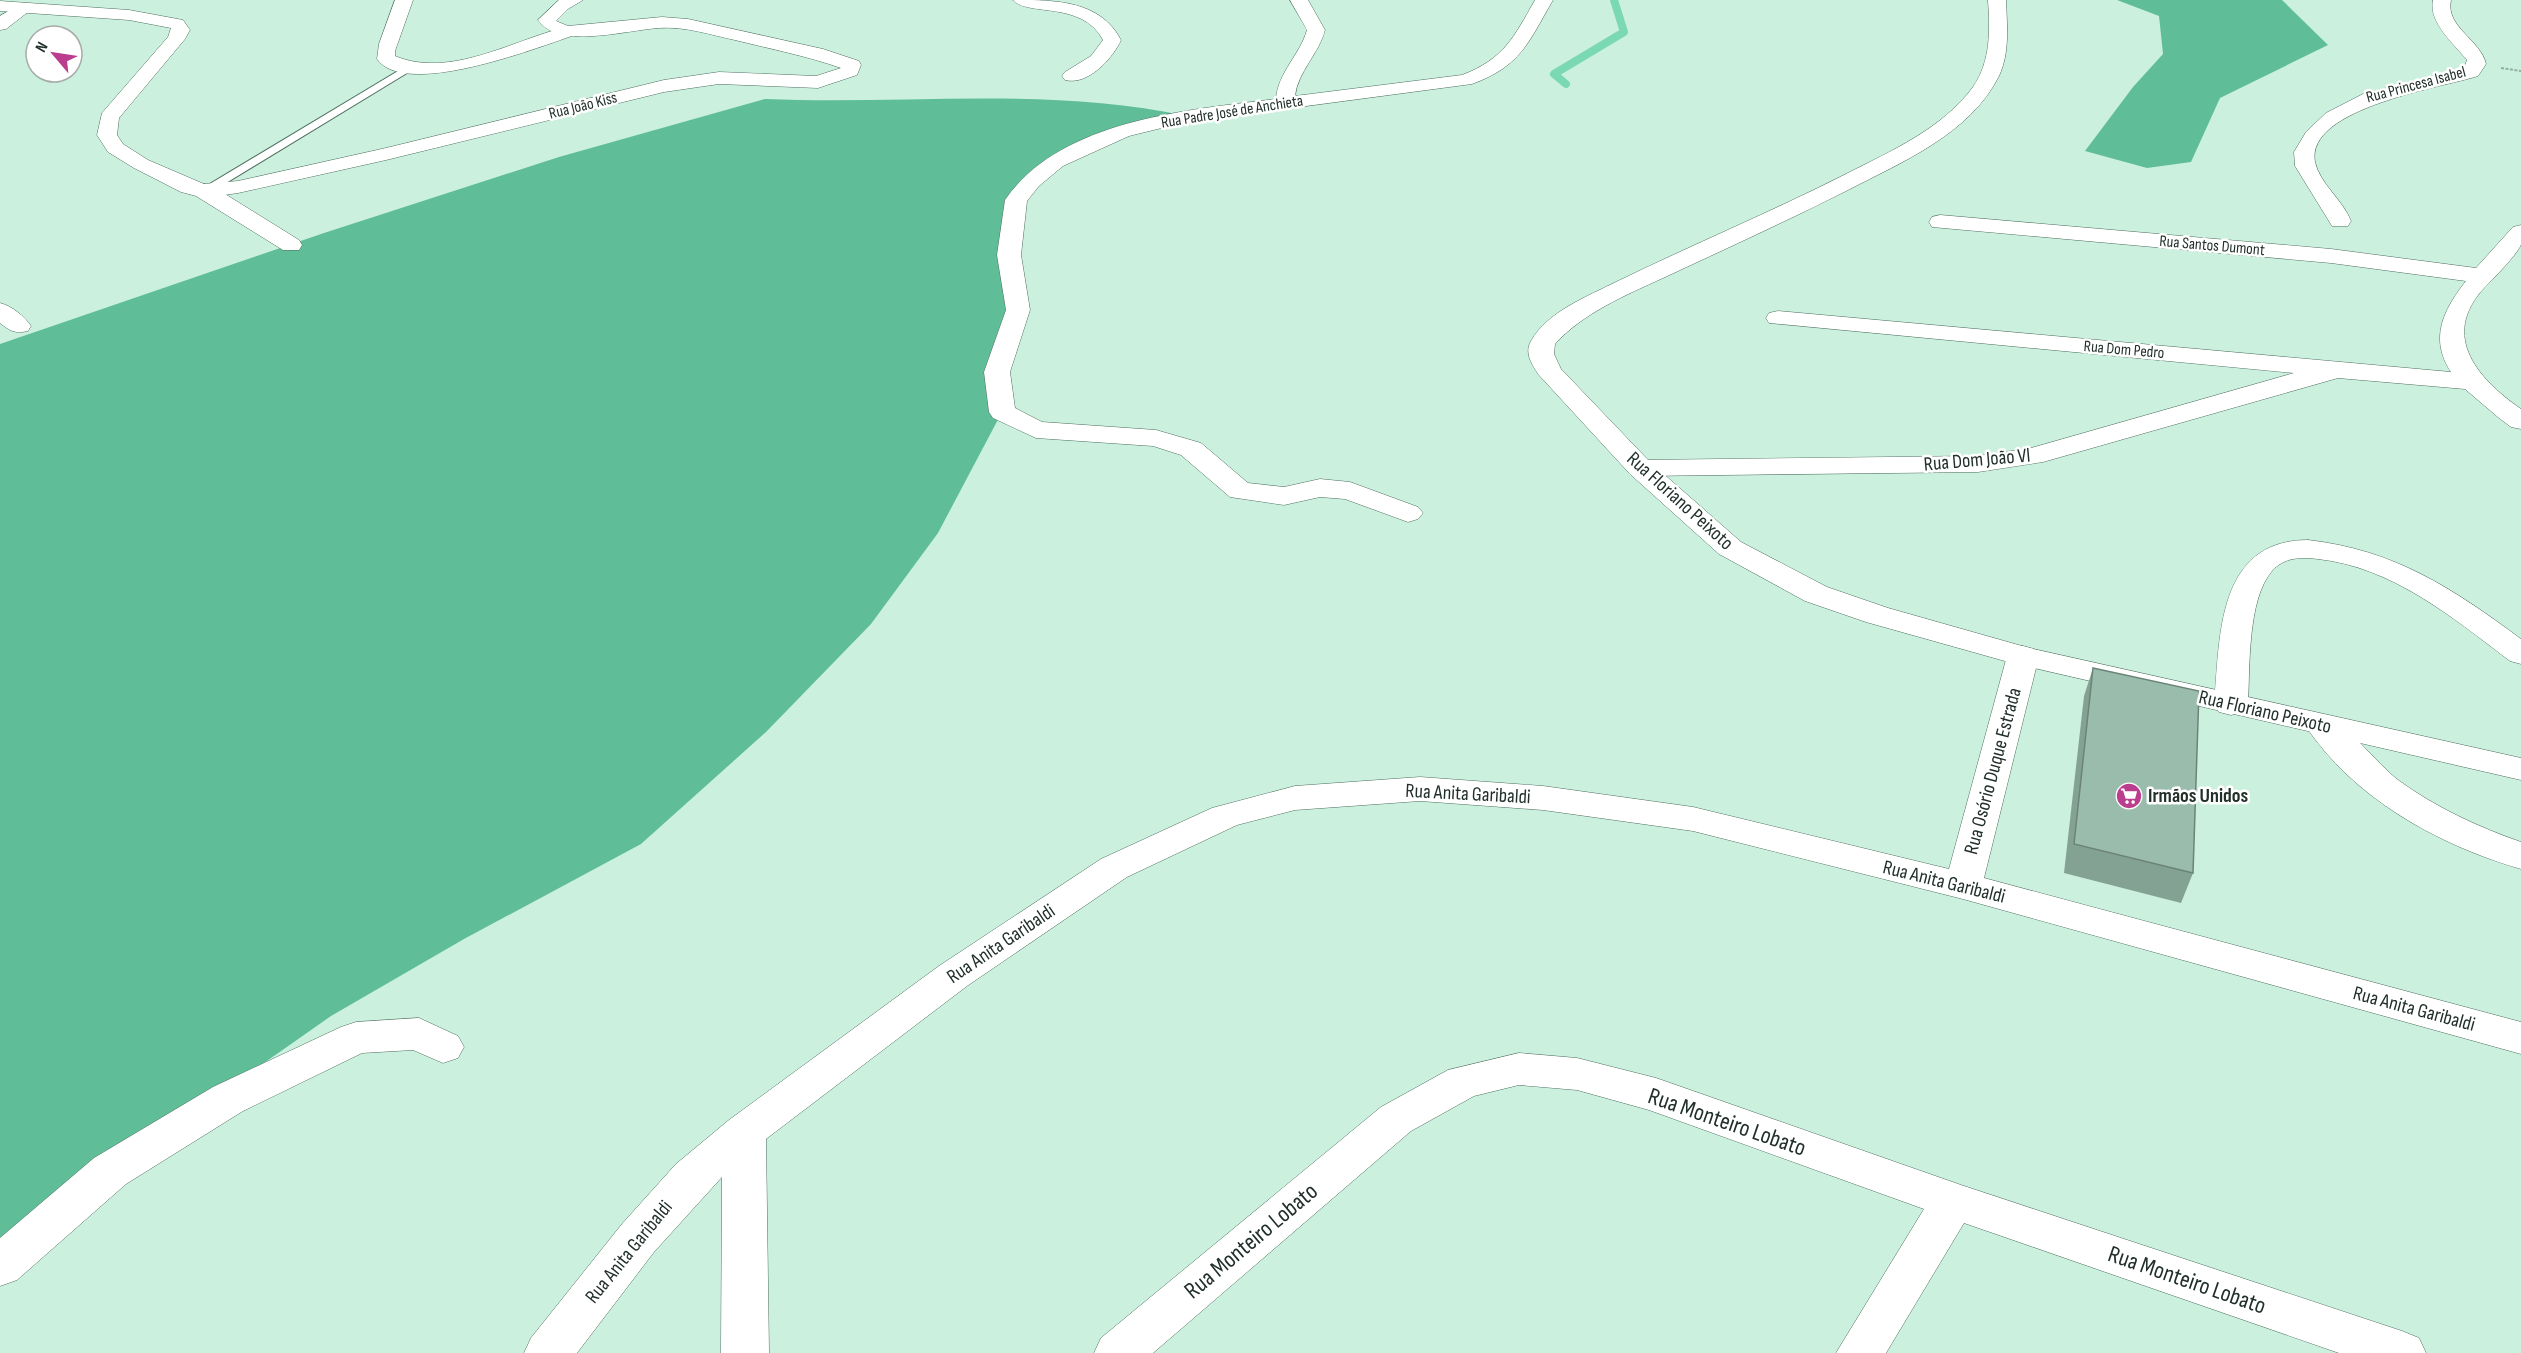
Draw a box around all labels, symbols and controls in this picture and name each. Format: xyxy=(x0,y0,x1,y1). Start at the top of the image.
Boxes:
north arrow xyxy=(24,24,84,84)
text: N xyxy=(32,39,53,56)
street label: Rua Princesa Isabel xyxy=(2364,63,2468,107)
street label: Rua João Kiss xyxy=(547,88,619,124)
street label: Rua Padre José de Anchieta xyxy=(1160,91,1304,133)
street label: Rua Santos Dumont xyxy=(2158,232,2266,260)
street label: Rua Dom Pedro xyxy=(2083,337,2165,363)
street label: Rua Dom João Vl xyxy=(1923,443,2031,477)
street label: Rua Floriano Peixoto xyxy=(1622,447,1738,555)
street label: Rua Osório Duque Estrada xyxy=(1959,685,2027,857)
street label: Rua Floriano Peixoto xyxy=(2196,685,2334,739)
street label: Rua Anita Garibaldi xyxy=(1405,779,1531,809)
supermarket icon: Irmãos Unidos xyxy=(2114,781,2144,811)
place label: Irmãos Unidos xyxy=(2148,784,2248,808)
street label: Rua Anita Garibaldi xyxy=(1880,855,2008,909)
street label: Rua Anita Garibaldi xyxy=(942,899,1060,989)
street label: Rua Anita Garibaldi xyxy=(2350,981,2478,1037)
street label: Rua Monteiro Lobato xyxy=(1644,1081,1810,1163)
street label: Rua Monteiro Lobato xyxy=(1178,1177,1324,1305)
street label: Rua Anita Garibaldi xyxy=(580,1196,678,1308)
street label: Rua Monteiro Lobato xyxy=(2104,1239,2270,1321)

